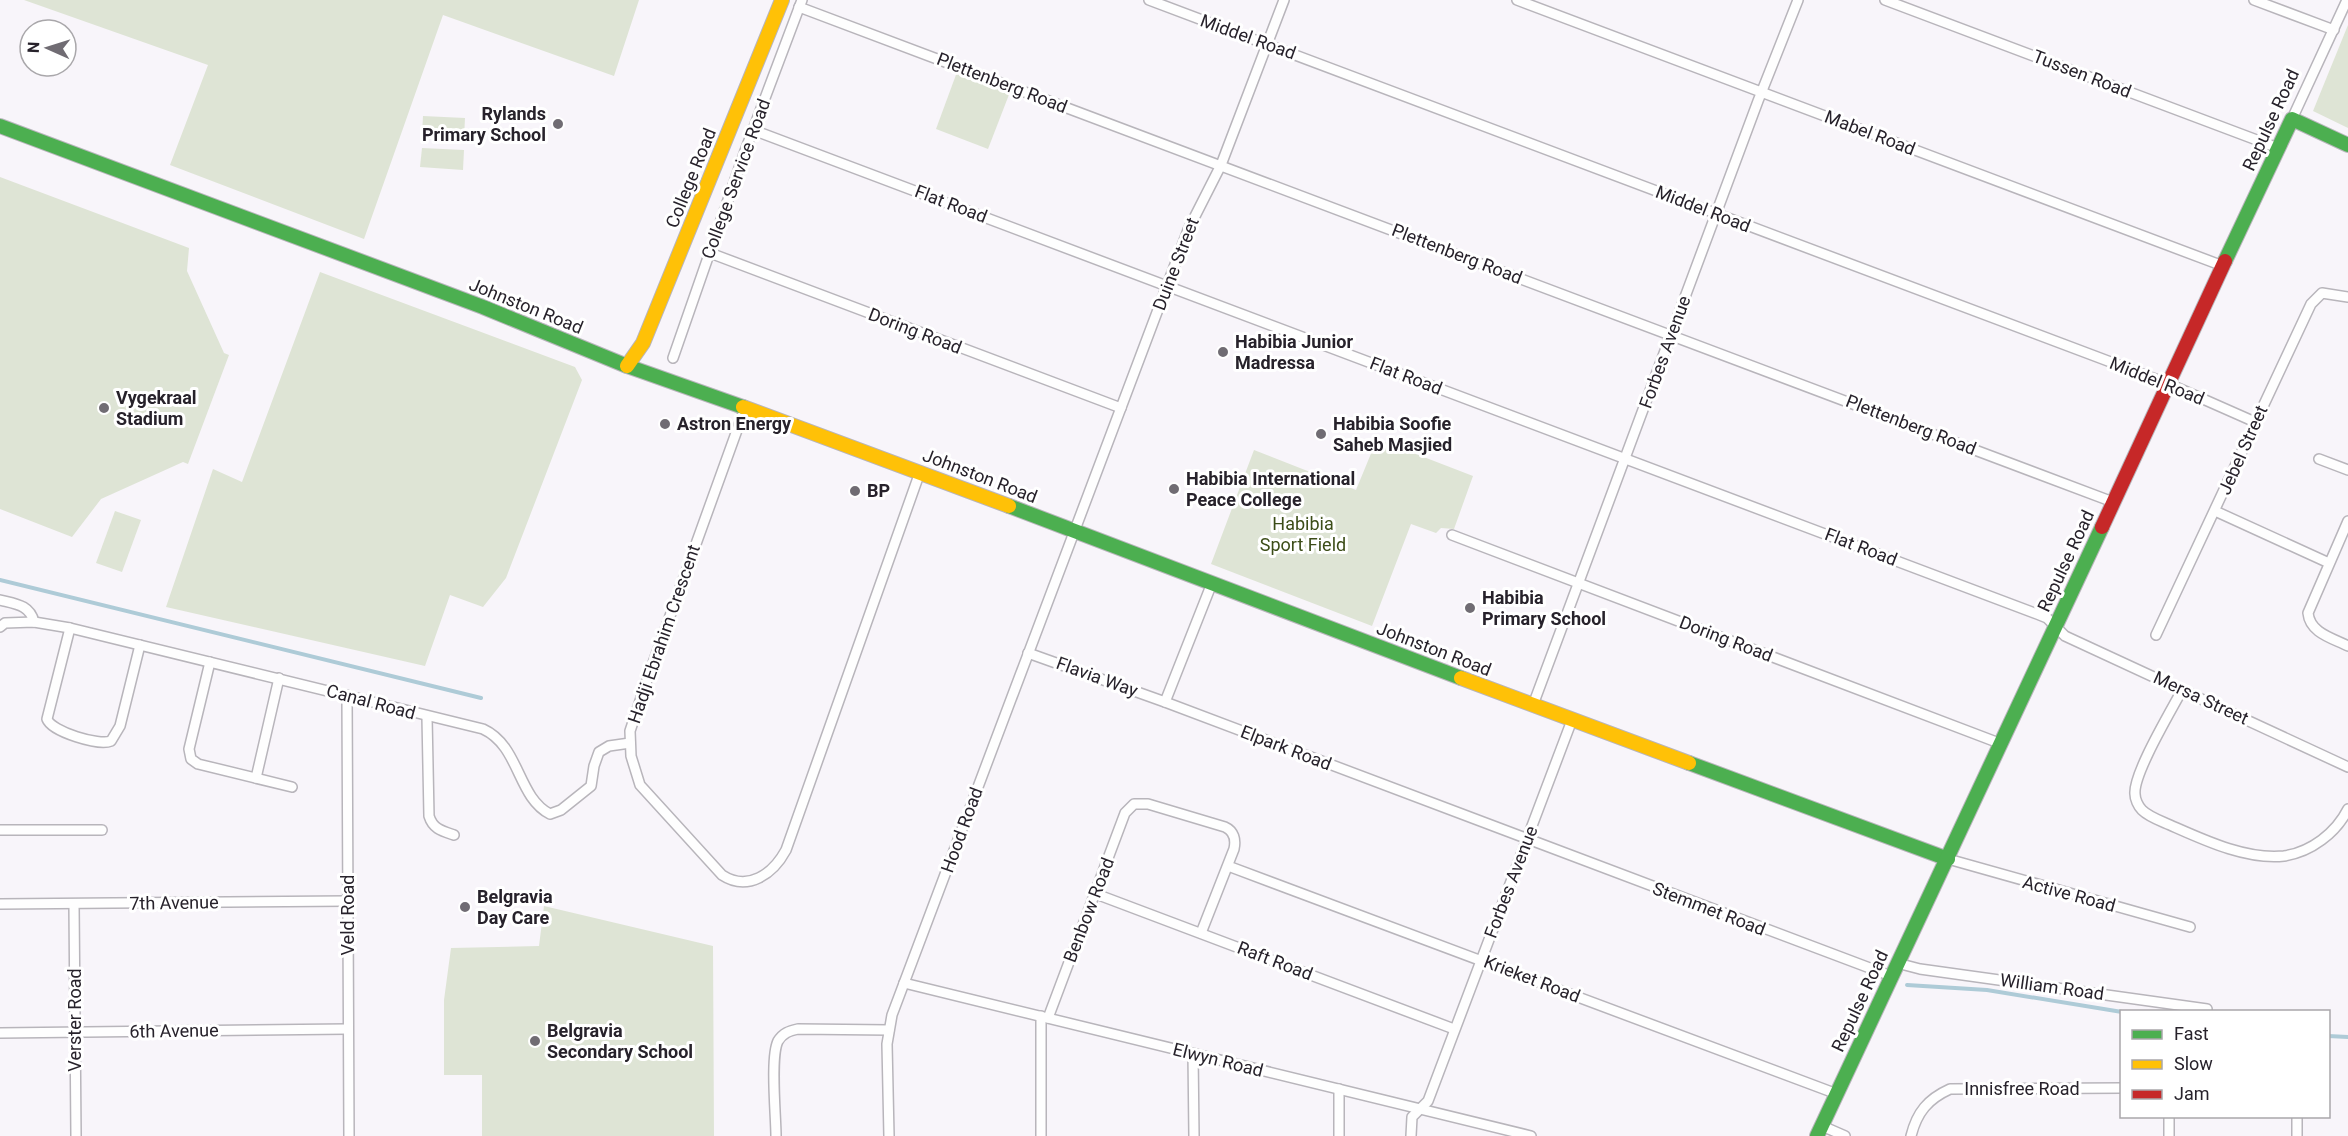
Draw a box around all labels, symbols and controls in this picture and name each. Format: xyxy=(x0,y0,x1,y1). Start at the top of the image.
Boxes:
street label: Middel Road xyxy=(1198,10,1299,64)
north arrow xyxy=(18,18,78,78)
text: N xyxy=(24,41,43,53)
street label: Tussen Road xyxy=(2030,45,2134,102)
street label: Plettenberg Road xyxy=(934,48,1070,117)
street label: Repulse Road xyxy=(2238,66,2303,174)
street label: College Service Road xyxy=(697,96,774,262)
place label: Rylands Primary School xyxy=(422,103,546,145)
street label: Mabel Road xyxy=(1822,106,1918,159)
marker: Rylands Primary School xyxy=(551,117,565,131)
street label: College Road xyxy=(661,125,720,231)
street label: Flat Road xyxy=(912,180,990,227)
street label: Middel Road xyxy=(1653,181,1754,236)
street label: Duine Street xyxy=(1148,214,1203,313)
street label: Plettenberg Road xyxy=(1389,219,1525,288)
street label: Johnston Road xyxy=(466,273,586,338)
street label: Forbes Avenue xyxy=(1634,293,1695,411)
street label: Doring Road xyxy=(865,303,965,358)
place label: Habibia Junior Madressa xyxy=(1235,331,1353,373)
marker: Habibia Junior Madressa xyxy=(1216,345,1230,359)
street label: Flat Road xyxy=(1367,352,1445,399)
street label: Middel Road xyxy=(2107,352,2208,409)
place label: Vygekraal Stadium xyxy=(116,387,197,429)
street label: Plettenberg Road xyxy=(1843,390,1979,459)
marker: Vygekraal Stadium xyxy=(97,401,111,415)
street label: Jebel Street xyxy=(2214,402,2272,498)
place label: Astron Energy xyxy=(677,413,792,434)
place label: Habibia Soofie Saheb Masjied xyxy=(1333,413,1452,455)
marker: Astron Energy xyxy=(658,417,672,431)
marker: Habibia Soofie Saheb Masjied xyxy=(1314,427,1328,441)
street label: Johnston Road xyxy=(920,444,1040,507)
place label: Habibia International Peace College xyxy=(1186,468,1355,510)
place label: BP xyxy=(867,480,890,501)
marker: Habibia International Peace College xyxy=(1167,482,1181,496)
marker: BP xyxy=(848,484,862,498)
street label: Repulse Road xyxy=(2033,507,2098,615)
park label: Habibia Sport Field xyxy=(1260,513,1346,555)
street label: Flat Road xyxy=(1822,523,1900,570)
street label: Hadji Ebrahim Crescent xyxy=(623,542,704,726)
place label: Habibia Primary School xyxy=(1482,587,1606,629)
marker: Habibia Primary School xyxy=(1463,601,1477,615)
street label: Doring Road xyxy=(1676,611,1776,666)
street label: Johnston Road xyxy=(1374,617,1494,680)
street label: Flavia Way xyxy=(1054,652,1141,701)
street label: Mersa Street xyxy=(2150,666,2252,729)
street label: Canal Road xyxy=(324,680,418,723)
street label: Elpark Road xyxy=(1238,721,1335,774)
street label: Hood Road xyxy=(936,784,987,875)
street label: Forbes Avenue xyxy=(1480,823,1542,941)
street label: Benbow Road xyxy=(1059,855,1118,965)
street label: Active Road xyxy=(2020,871,2118,916)
street label: Veld Road xyxy=(337,875,358,955)
street label: Stemmet Road xyxy=(1650,877,1768,940)
place label: Belgravia Day Care xyxy=(477,886,553,928)
street label: 7th Avenue xyxy=(129,891,219,914)
marker: Belgravia Day Care xyxy=(458,900,472,914)
street label: Raft Road xyxy=(1235,937,1316,984)
street label: Repulse Road xyxy=(1827,947,1892,1055)
street label: Krieket Road xyxy=(1481,951,1583,1007)
street label: Verster Road xyxy=(64,968,85,1072)
street label: William Road xyxy=(1999,969,2105,1004)
legend xyxy=(2120,1010,2330,1118)
street label: 6th Avenue xyxy=(129,1019,219,1042)
place label: Belgravia Secondary School xyxy=(547,1020,693,1062)
text: Fast xyxy=(2174,1023,2209,1044)
marker: Belgravia Secondary School xyxy=(528,1034,542,1048)
street label: Elwyn Road xyxy=(1171,1038,1265,1081)
text: Slow xyxy=(2174,1053,2213,1074)
street label: Innisfree Road xyxy=(1964,1078,2080,1099)
text: Jam xyxy=(2174,1083,2210,1104)

